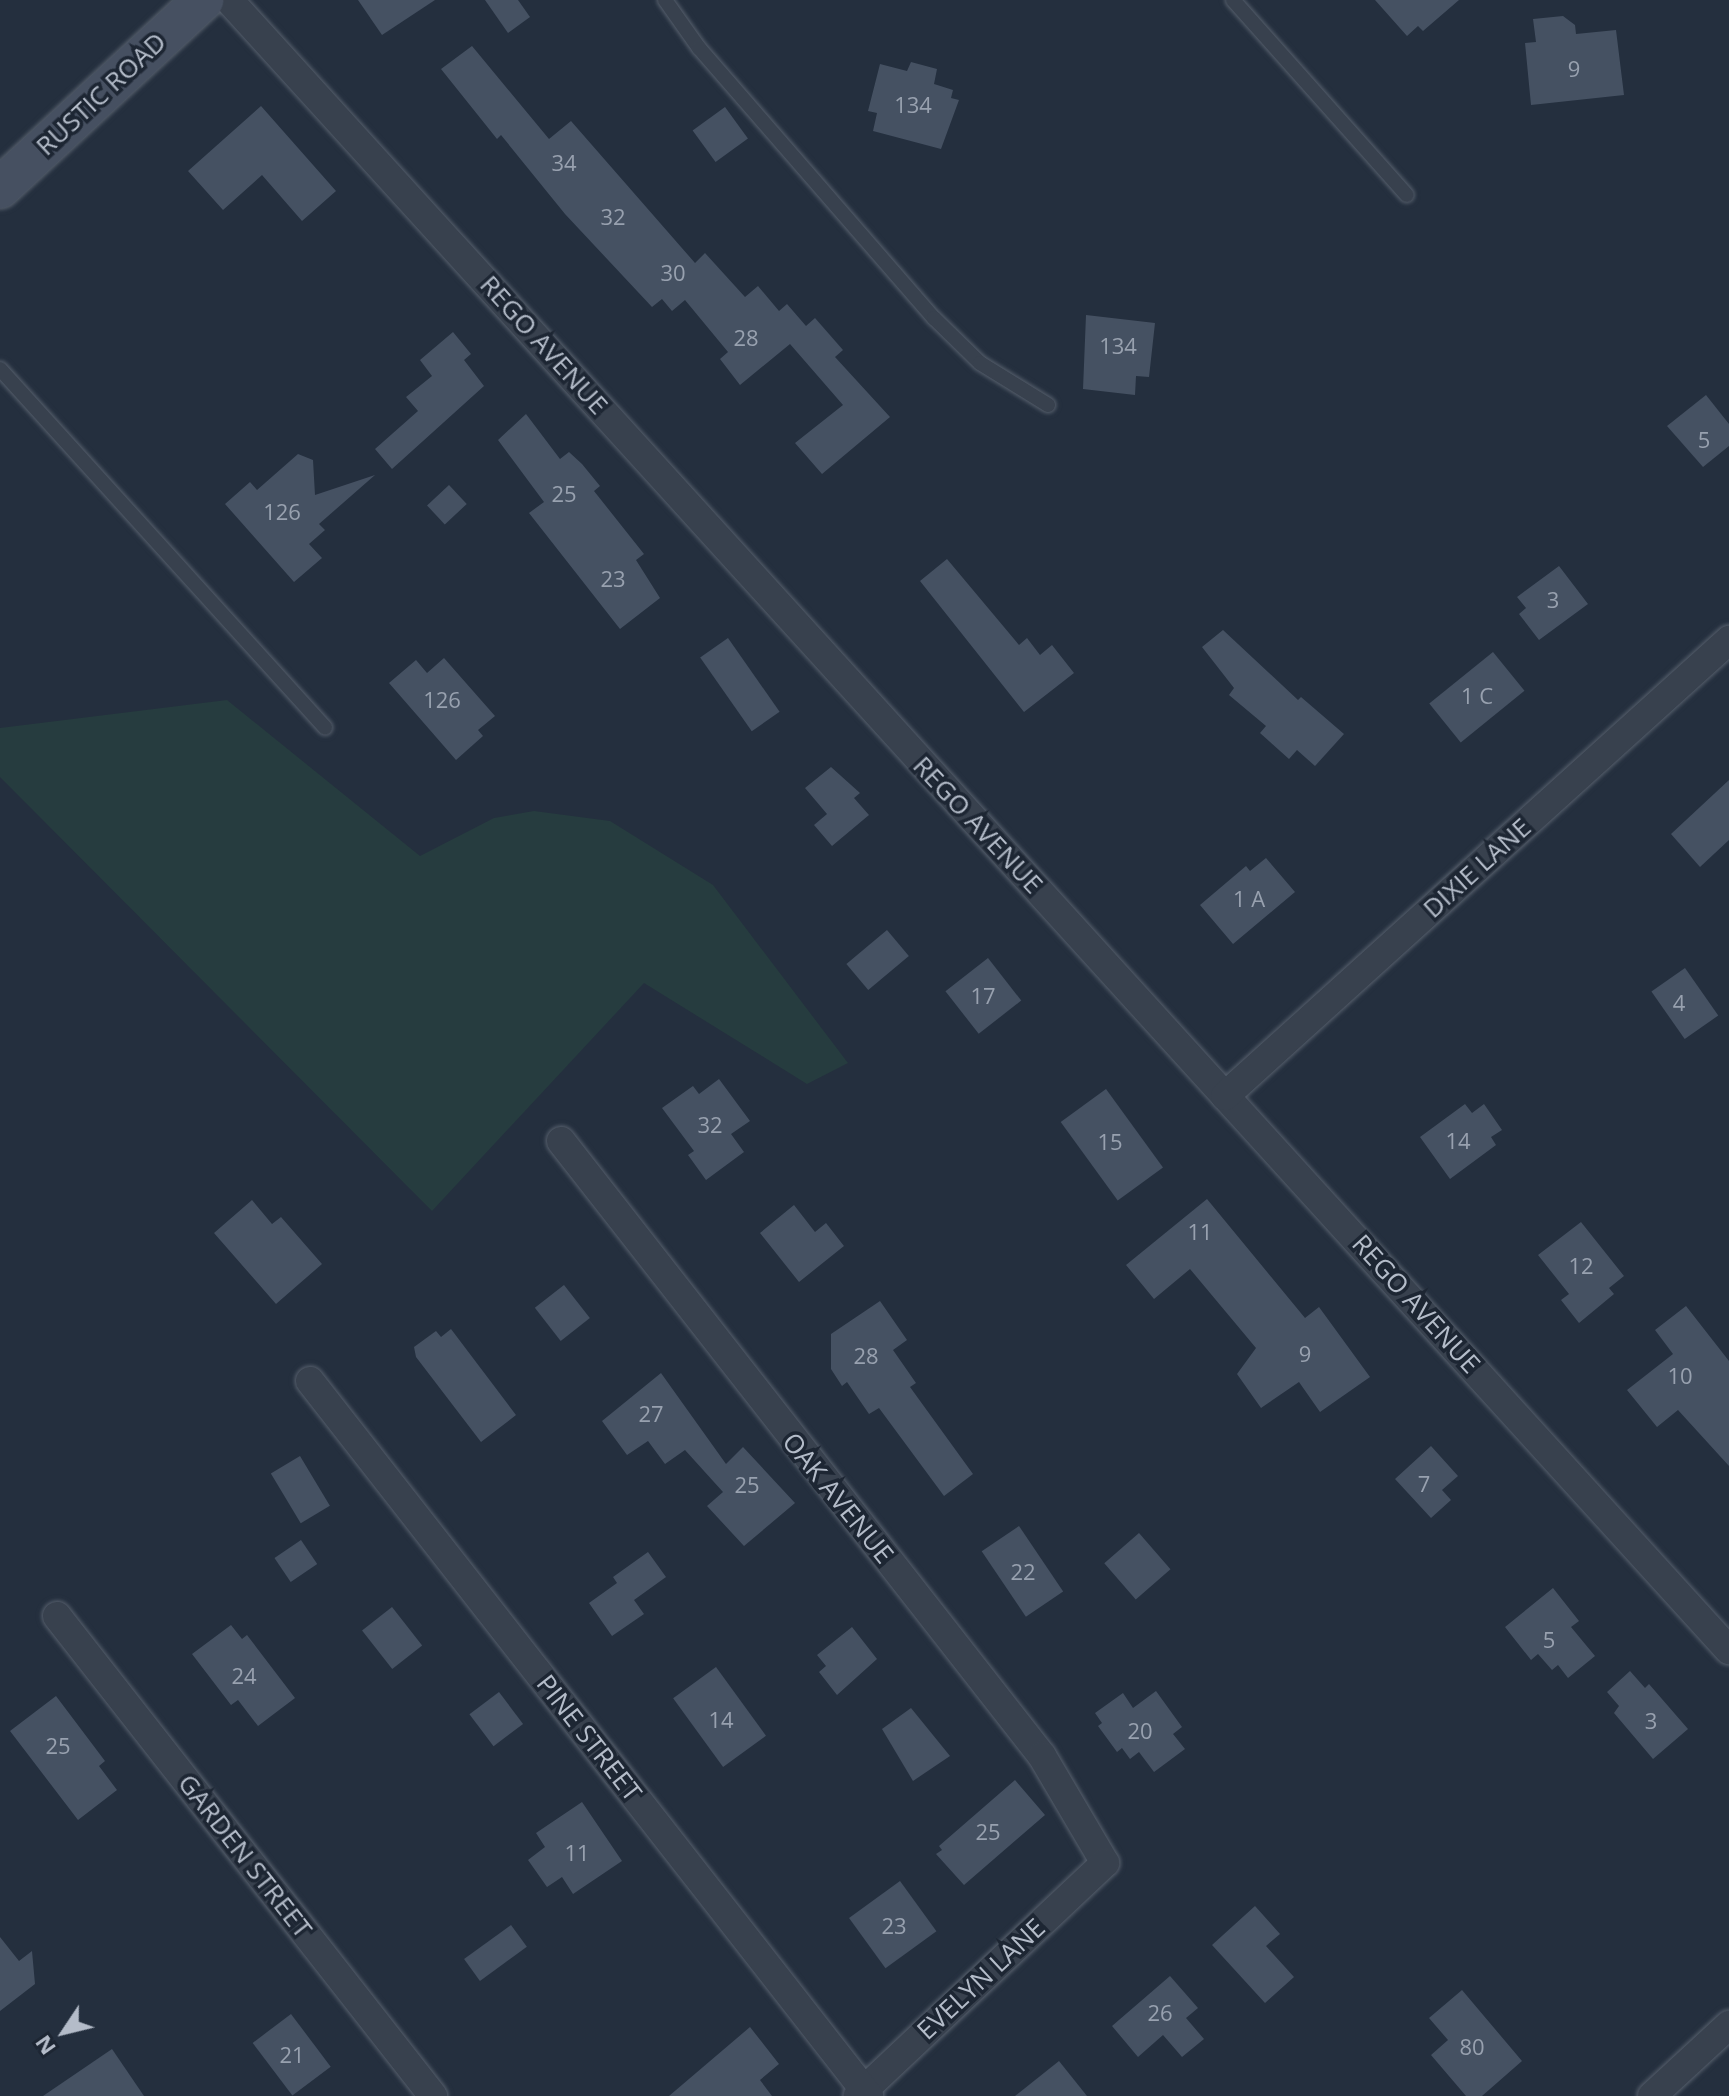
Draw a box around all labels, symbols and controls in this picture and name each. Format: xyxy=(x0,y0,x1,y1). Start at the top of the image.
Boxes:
street label: RUSTIC ROAD xyxy=(30,26,172,162)
house number: 9 xyxy=(1568,56,1580,82)
house number: 134 xyxy=(894,92,932,118)
house number: 34 xyxy=(551,150,577,176)
house number: 32 xyxy=(600,204,626,230)
house number: 30 xyxy=(660,260,686,286)
street label: REGO AVENUE xyxy=(474,269,614,421)
house number: 28 xyxy=(733,325,759,351)
house number: 134 xyxy=(1099,333,1137,359)
house number: 5 xyxy=(1698,427,1710,453)
house number: 25 xyxy=(551,481,577,507)
house number: 126 xyxy=(263,499,301,525)
house number: 23 xyxy=(600,566,626,592)
house number: 3 xyxy=(1547,587,1559,613)
house number: 1 C xyxy=(1461,683,1493,709)
house number: 126 xyxy=(423,687,461,713)
street label: REGO AVENUE xyxy=(907,750,1049,900)
street label: DIXIE LANE xyxy=(1417,812,1537,924)
house number: 1 A xyxy=(1233,886,1265,912)
house number: 17 xyxy=(970,983,996,1009)
house number: 4 xyxy=(1673,990,1685,1016)
house number: 32 xyxy=(697,1112,723,1138)
house number: 14 xyxy=(1445,1128,1471,1154)
house number: 15 xyxy=(1097,1129,1123,1155)
house number: 11 xyxy=(1187,1219,1213,1245)
street label: REGO AVENUE xyxy=(1346,1228,1486,1380)
house number: 12 xyxy=(1568,1253,1594,1279)
house number: 9 xyxy=(1299,1341,1311,1367)
house number: 28 xyxy=(853,1343,879,1369)
house number: 10 xyxy=(1667,1363,1693,1389)
house number: 27 xyxy=(638,1401,664,1427)
street label: OAK AVENUE xyxy=(776,1427,900,1569)
house number: 7 xyxy=(1418,1471,1430,1497)
house number: 25 xyxy=(734,1472,760,1498)
house number: 22 xyxy=(1010,1559,1036,1585)
house number: 5 xyxy=(1543,1627,1555,1653)
house number: 24 xyxy=(231,1663,257,1689)
street label: PINE STREET xyxy=(530,1669,648,1807)
house number: 14 xyxy=(708,1707,734,1733)
house number: 3 xyxy=(1645,1708,1657,1734)
house number: 20 xyxy=(1127,1718,1153,1744)
house number: 25 xyxy=(45,1733,71,1759)
street label: GARDEN STREET xyxy=(171,1768,319,1944)
house number: 25 xyxy=(975,1819,1001,1845)
house number: 11 xyxy=(564,1840,590,1866)
street label: EVELYN LANE xyxy=(911,1912,1051,2046)
house number: 23 xyxy=(881,1913,907,1939)
north arrow xyxy=(24,1992,104,2072)
house number: 26 xyxy=(1147,2000,1173,2026)
text: N xyxy=(27,2030,62,2062)
house number: 80 xyxy=(1459,2034,1485,2060)
house number: 21 xyxy=(279,2042,305,2068)

